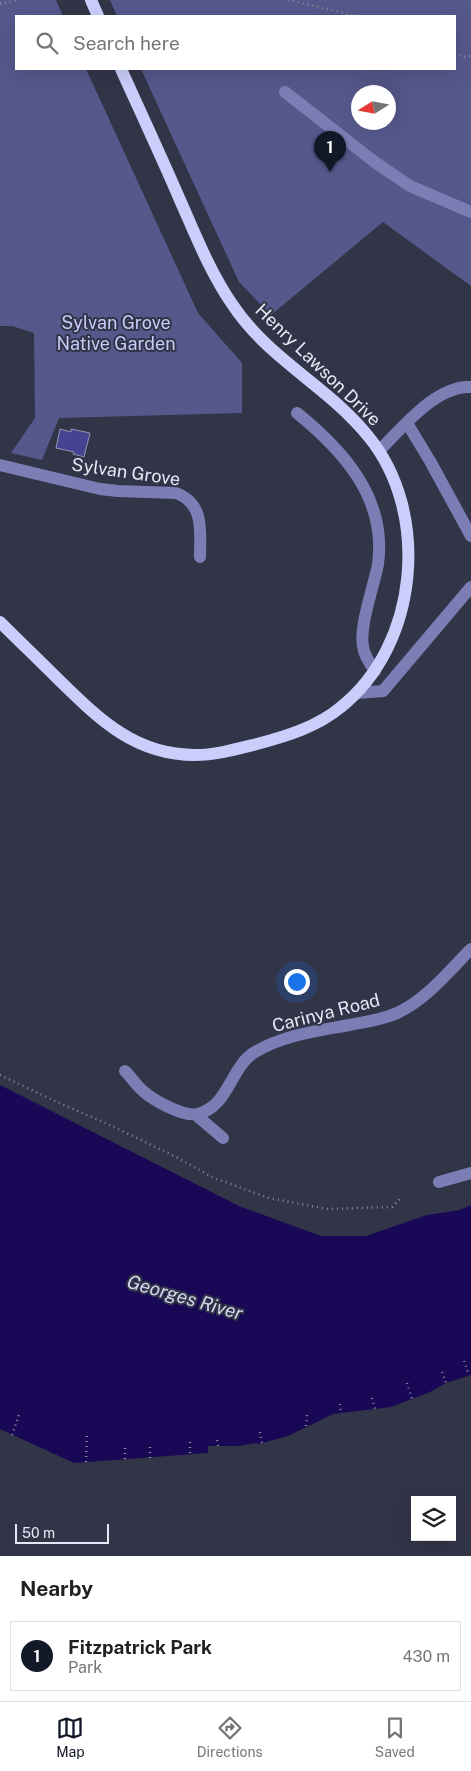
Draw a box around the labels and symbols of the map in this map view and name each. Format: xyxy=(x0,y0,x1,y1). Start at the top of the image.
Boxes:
north arrow xyxy=(351,85,396,130)
pin: 1 xyxy=(314,131,346,172)
street label: Henry Lawson Drive xyxy=(251,299,385,430)
park label: Sylvan Grove Native Garden xyxy=(56,312,176,354)
street label: Sylvan Grove xyxy=(70,453,182,490)
your location xyxy=(284,969,310,995)
street label: Carinya Road xyxy=(270,989,382,1036)
water label: Georges River xyxy=(125,1270,246,1324)
scale bar xyxy=(15,1521,109,1544)

